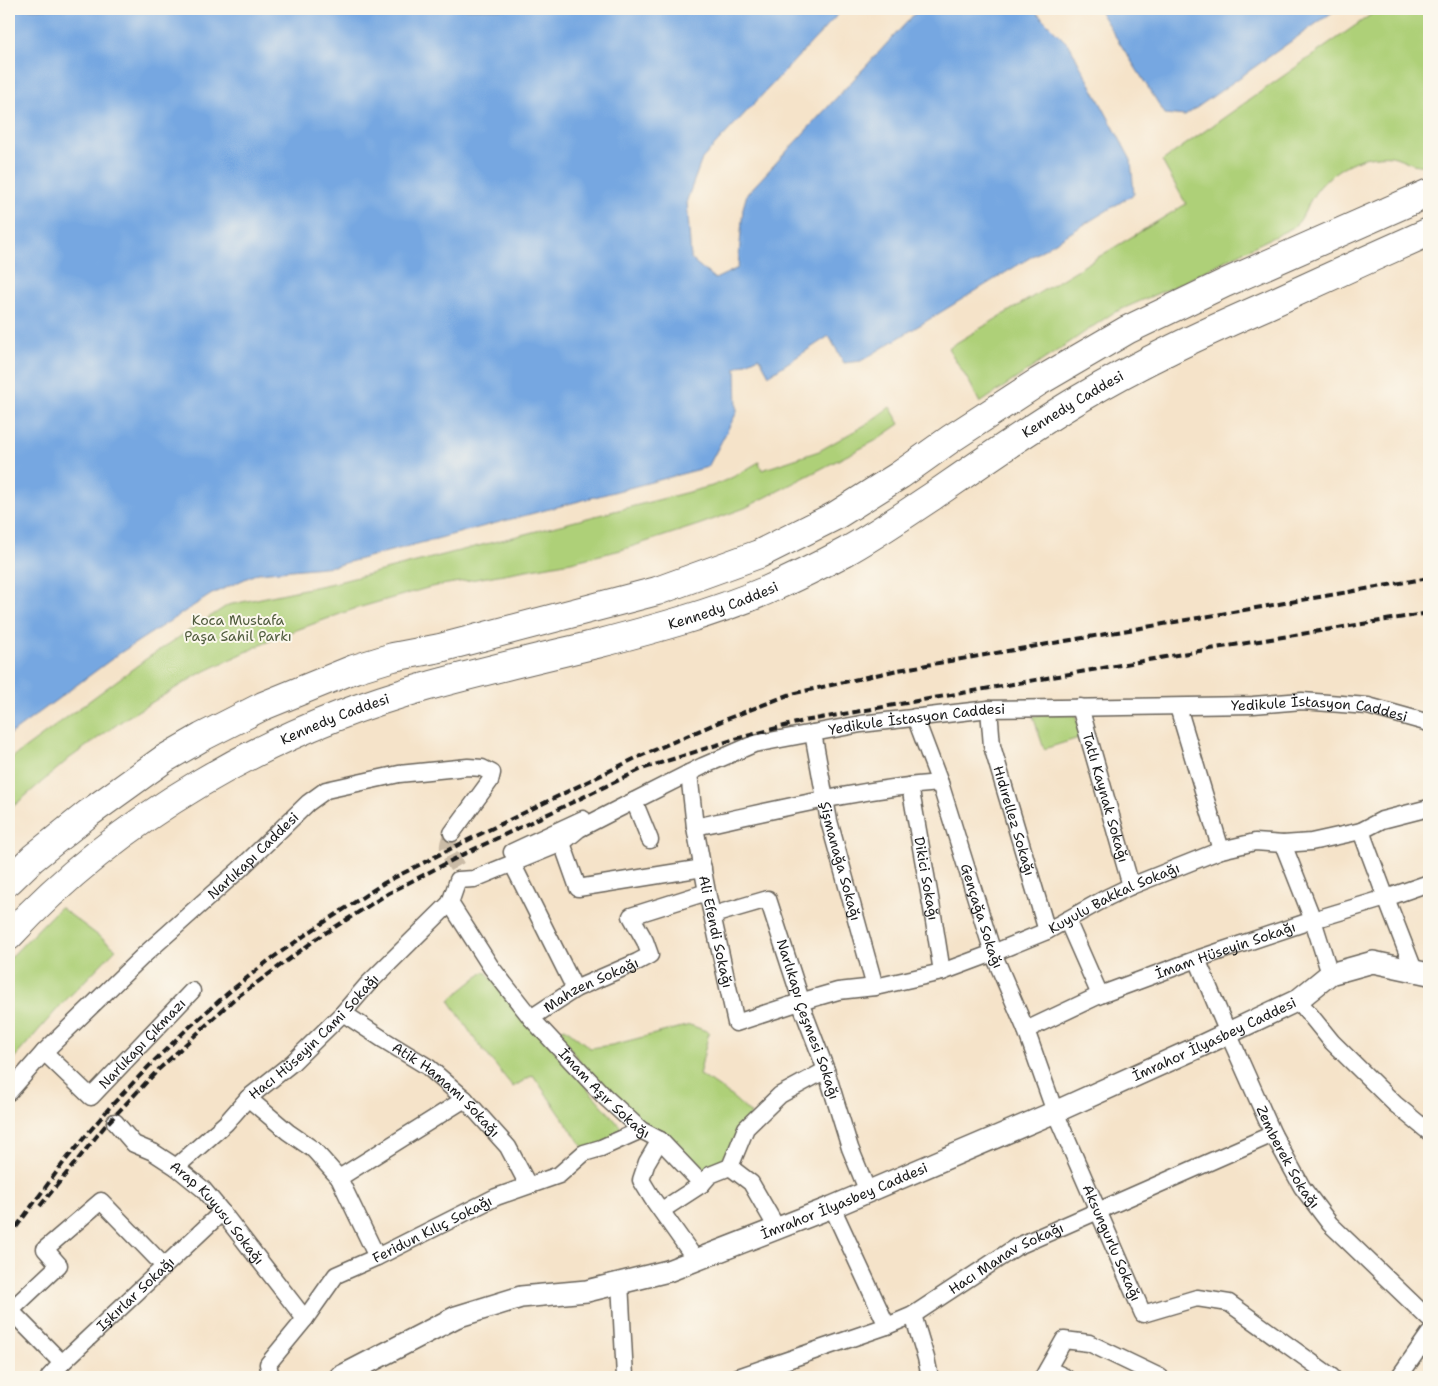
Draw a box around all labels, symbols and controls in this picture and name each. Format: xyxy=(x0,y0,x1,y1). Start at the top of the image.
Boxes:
street label: Kennedy Caddesi xyxy=(1018,367,1127,442)
street label: Kennedy Caddesi xyxy=(666,577,781,633)
park label: Koca Mustafa Paşa Sahil Parkı xyxy=(184,611,292,645)
street label: Kennedy Caddesi xyxy=(277,689,391,749)
street label: Yedikule İstasyon Caddesi xyxy=(1231,692,1410,726)
street label: Yedikule İstasyon Caddesi xyxy=(827,700,1005,739)
street label: Tatlı Kaynak Sokağı xyxy=(1079,730,1133,864)
street label: Hıdırellez Sokağı xyxy=(989,764,1039,878)
street label: Şişmanağa Sokağı xyxy=(817,800,865,923)
street label: Narlıkapı Caddesi xyxy=(204,808,302,903)
street label: Dikici Sokağı xyxy=(910,835,943,922)
street label: Kuyulu Bakkal Sokağı xyxy=(1045,859,1182,937)
street label: Gençağa Sokağı xyxy=(957,861,1007,971)
street label: Ali Efendi Sokağı xyxy=(695,874,737,989)
street label: İmam Hüseyin Sokağı xyxy=(1153,918,1298,983)
street label: Narlıkapı Çeşmesi Sokağı xyxy=(773,937,843,1101)
street label: Mahzen Sokağı xyxy=(540,953,641,1016)
street label: Hacı Hüseyin Cami Sokağı xyxy=(245,970,382,1103)
street label: İmrahor İlyasbey Caddesi xyxy=(1130,993,1299,1085)
street label: Narlıkapı Çıkmazı xyxy=(95,994,189,1093)
street label: Atik Hamamı Sokağı xyxy=(389,1038,504,1141)
street label: İmam Aşır Sokağı xyxy=(555,1044,653,1142)
street label: Zemberek Sokağı xyxy=(1252,1103,1324,1212)
street label: Arap Kuyusu Sokağı xyxy=(167,1157,268,1268)
street label: İmrahor İlyasbey Caddesi xyxy=(758,1158,930,1243)
street label: Aksungurlu Sokağı xyxy=(1079,1182,1145,1304)
street label: Feridun Kılıç Sokağı xyxy=(370,1192,495,1267)
street label: Hacı Manav Sokağı xyxy=(945,1218,1066,1298)
street label: Işkırlar Sokağı xyxy=(93,1253,178,1335)

